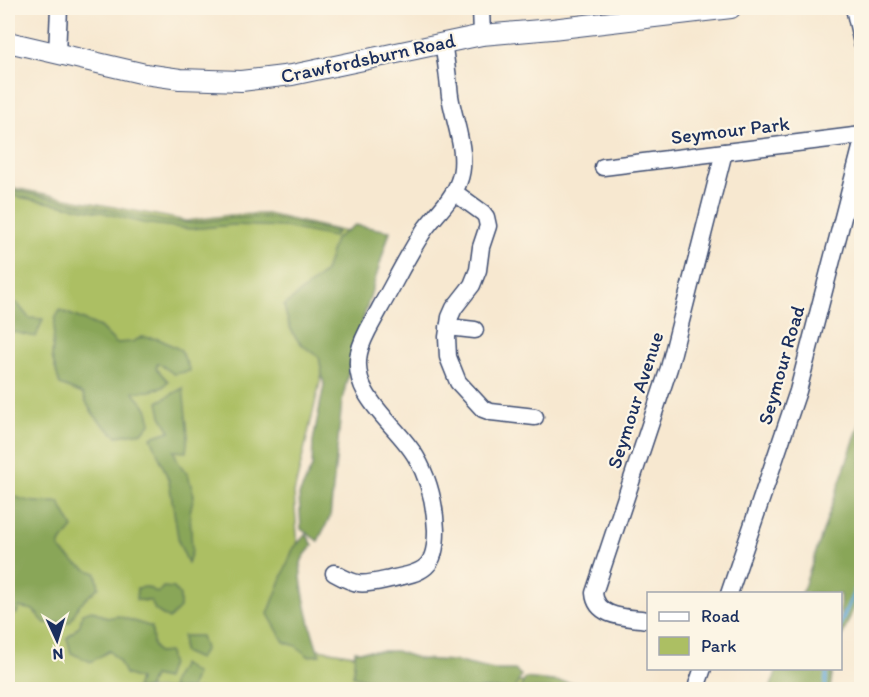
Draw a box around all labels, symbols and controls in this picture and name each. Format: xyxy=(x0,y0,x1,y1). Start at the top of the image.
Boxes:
street label: Crawfordsburn Road xyxy=(278,28,458,88)
street label: Seymour Park xyxy=(669,111,791,149)
street label: Seymour Road xyxy=(753,303,809,427)
street label: Seymour Avenue xyxy=(602,329,668,471)
legend xyxy=(647,592,842,670)
text: Road xyxy=(701,605,740,627)
north arrow xyxy=(27,610,87,670)
text: Park xyxy=(701,635,736,657)
text: N xyxy=(52,645,64,664)

